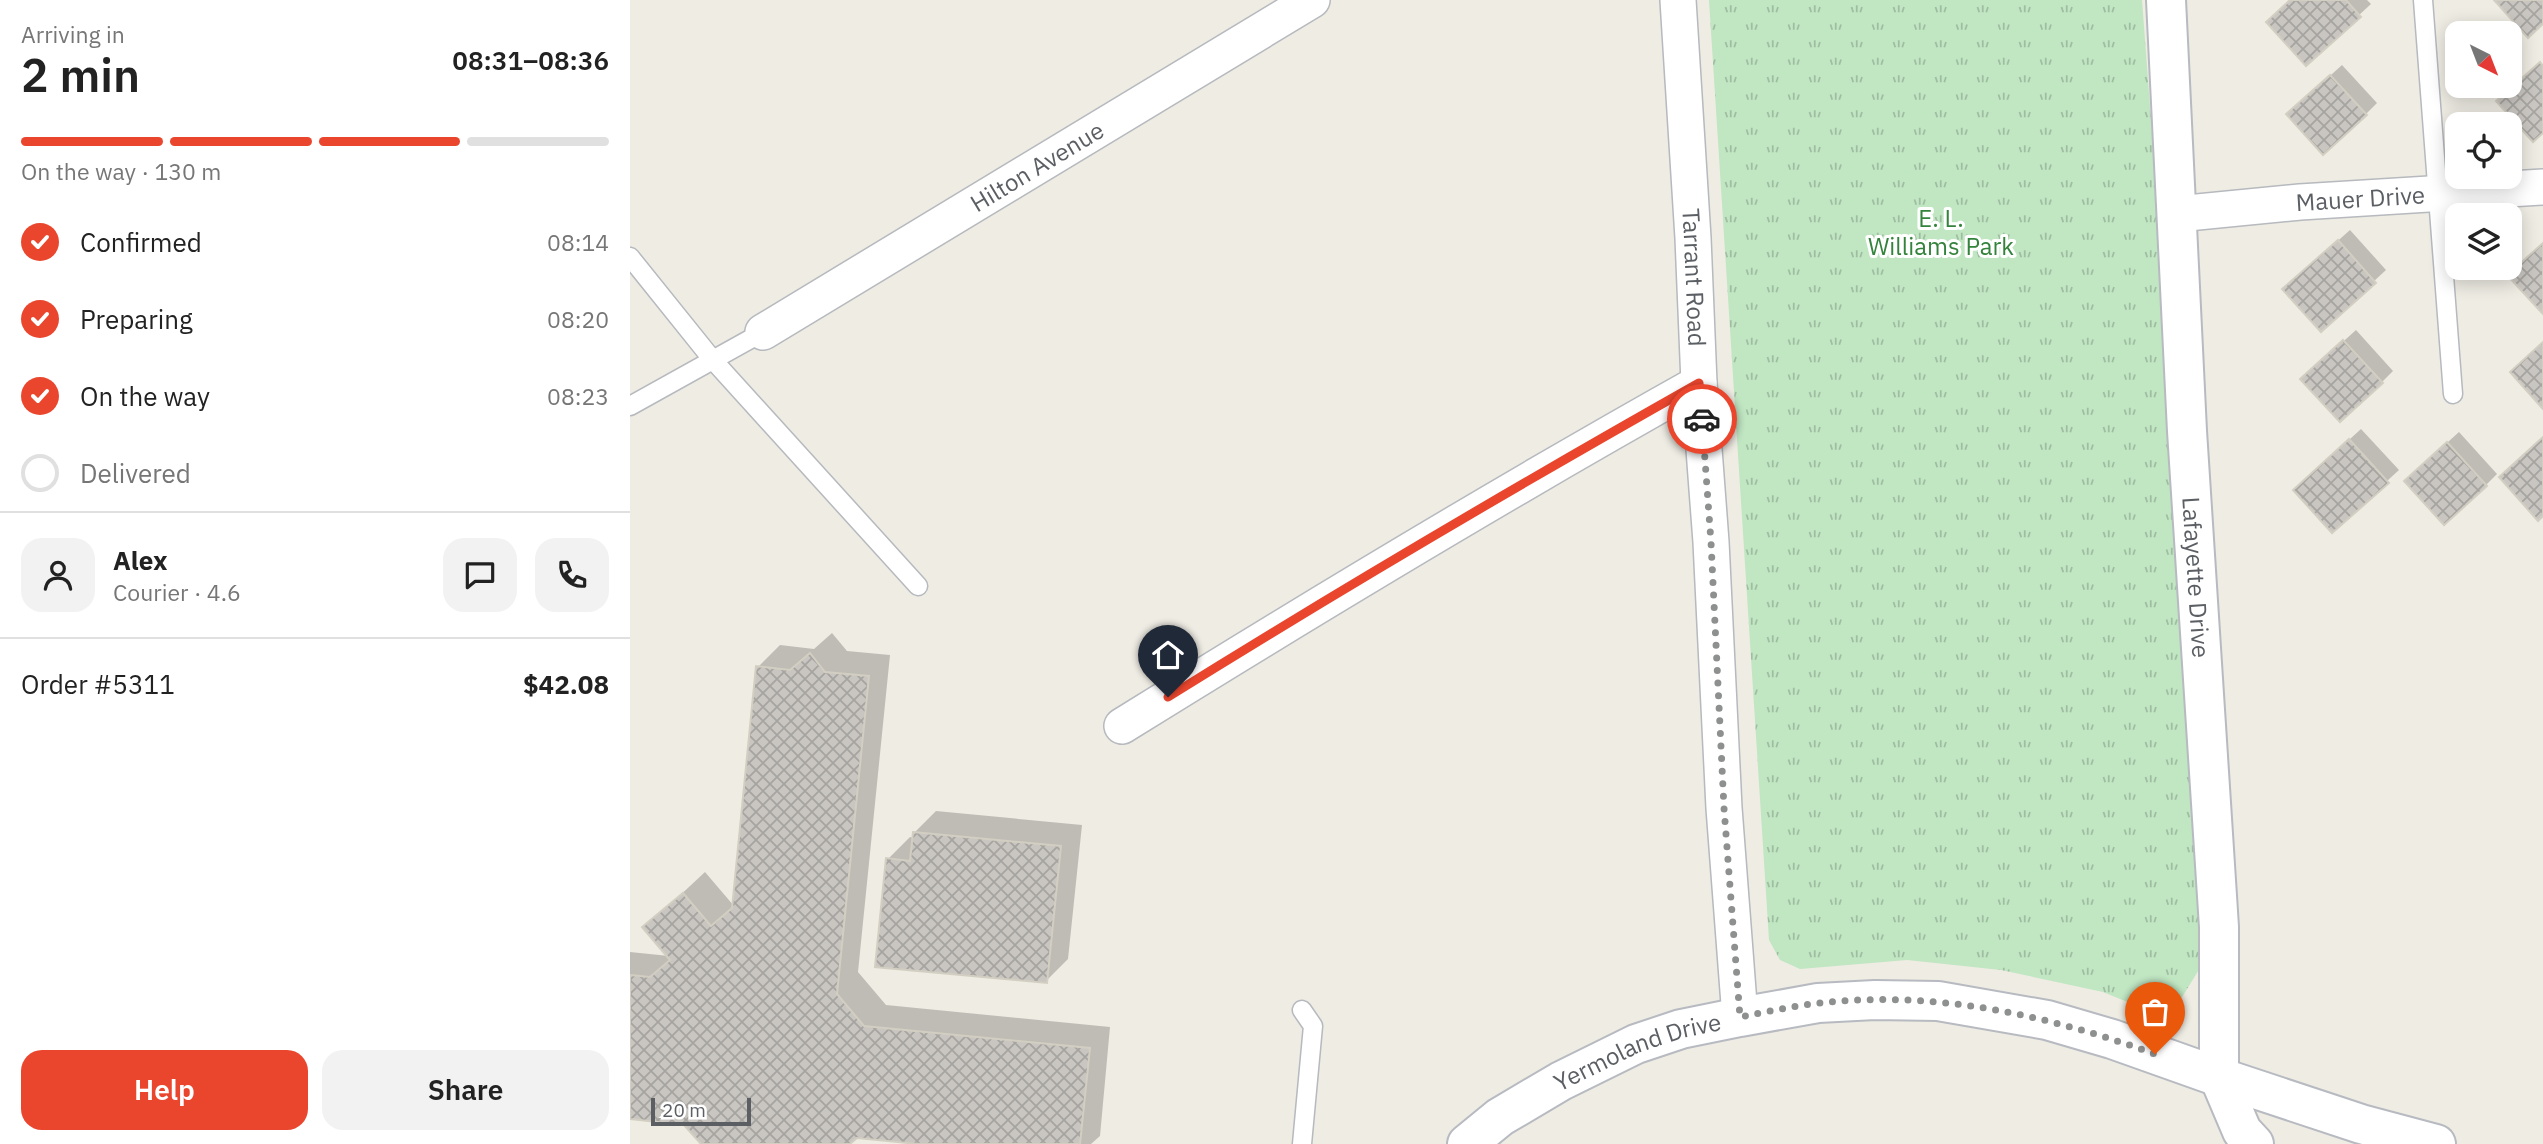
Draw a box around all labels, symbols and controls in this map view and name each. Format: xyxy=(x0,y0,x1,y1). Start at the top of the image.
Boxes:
text: Arriving in xyxy=(21,19,125,49)
north arrow xyxy=(2445,21,2522,98)
map controls xyxy=(2445,21,2522,280)
text: 08:31–08:36 xyxy=(452,43,609,77)
text: 2 min xyxy=(21,45,140,105)
button: locate xyxy=(2445,112,2522,189)
street label: Hilton Avenue xyxy=(964,114,1110,219)
text: On the way · 130 m xyxy=(21,156,221,186)
street label: Mauer Drive xyxy=(2295,178,2426,218)
park label: E. L. Williams Park xyxy=(1868,202,2014,262)
button: layers xyxy=(2445,203,2522,280)
street label: Tarrant Road xyxy=(1675,207,1713,347)
icon: check xyxy=(21,223,59,261)
text: Confirmed xyxy=(80,225,202,259)
text: 08:14 xyxy=(547,227,609,257)
icon: check xyxy=(21,300,59,338)
text: Preparing xyxy=(80,302,193,336)
text: 08:20 xyxy=(547,304,609,334)
icon: check xyxy=(21,377,59,415)
text: On the way xyxy=(80,379,210,413)
text: 08:23 xyxy=(547,381,609,411)
courier xyxy=(1667,384,1737,454)
icon: car xyxy=(1683,400,1721,438)
text: Delivered xyxy=(80,456,191,490)
street label: Lafayette Drive xyxy=(2175,496,2218,659)
button: person xyxy=(21,538,95,612)
button: chat xyxy=(443,538,517,612)
button: phone xyxy=(535,538,609,612)
text: Alex xyxy=(113,543,167,577)
text: Courier · 4.6 xyxy=(113,577,241,607)
pin xyxy=(1138,625,1198,697)
icon: home xyxy=(1149,636,1187,674)
text: Order #5311 xyxy=(21,667,175,701)
text: $42.08 xyxy=(523,667,609,701)
pin xyxy=(2125,982,2185,1054)
icon: bag xyxy=(2136,993,2174,1031)
street label: Yermoland Drive xyxy=(1548,1005,1724,1098)
button: Help xyxy=(21,1050,308,1130)
button: Share xyxy=(322,1050,609,1130)
scale bar xyxy=(651,1095,751,1127)
text: 20 m xyxy=(662,1098,706,1122)

